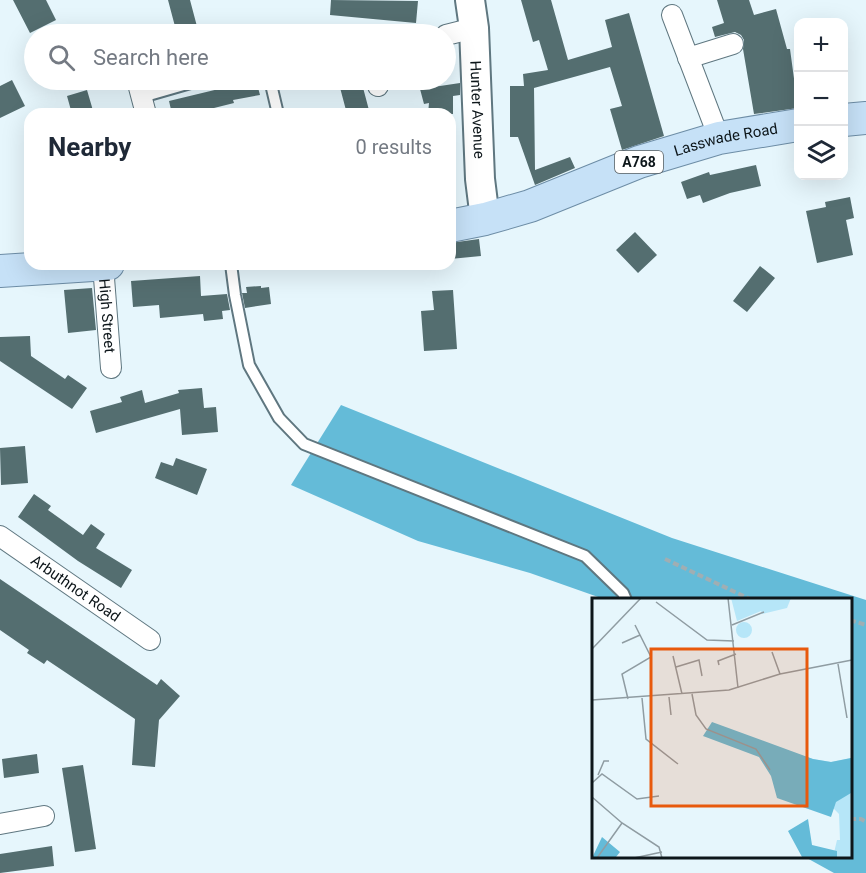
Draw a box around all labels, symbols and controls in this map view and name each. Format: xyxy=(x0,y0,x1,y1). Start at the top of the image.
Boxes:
map controls xyxy=(794,18,848,180)
button: + xyxy=(794,18,848,72)
search box xyxy=(24,24,456,90)
icon: search xyxy=(45,41,78,74)
text: Search here xyxy=(93,45,209,70)
street label: Hunter Avenue xyxy=(466,60,488,159)
button: − xyxy=(794,72,848,126)
street label: Lasswade Road xyxy=(672,119,779,160)
button: layers xyxy=(794,126,848,180)
text: Nearby xyxy=(48,132,131,162)
text: 0 results xyxy=(356,135,432,159)
road number: A768 xyxy=(615,151,663,173)
street label: High Street xyxy=(95,278,119,354)
street label: Arbuthnot Road xyxy=(27,551,124,626)
inset map xyxy=(592,598,851,858)

